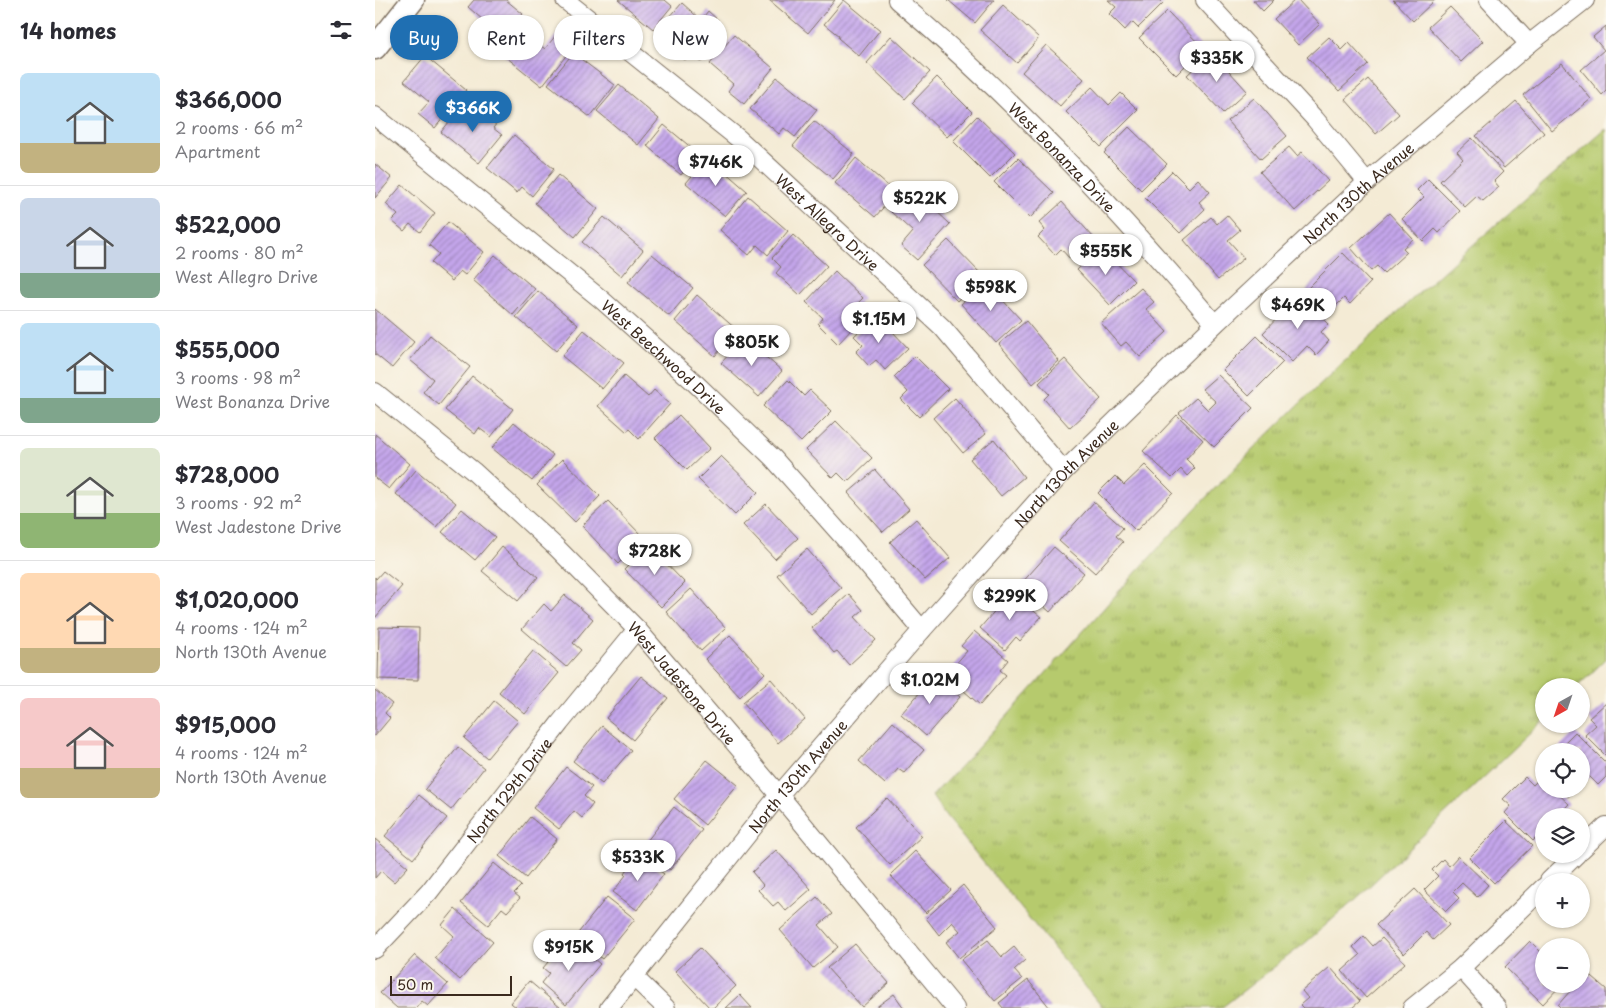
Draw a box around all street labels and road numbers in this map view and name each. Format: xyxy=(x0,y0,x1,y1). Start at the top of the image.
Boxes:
street label: West Bonanza Drive xyxy=(1004,96,1122,217)
street label: North 130th Avenue xyxy=(1297,136,1418,249)
street label: West Allegro Drive xyxy=(771,167,885,275)
street label: West Beechwood Drive xyxy=(597,293,732,419)
street label: North 130th Avenue xyxy=(1008,413,1123,532)
street label: West Jadestone Drive xyxy=(623,615,742,749)
street label: North 130th Avenue xyxy=(742,714,852,837)
street label: North 129th Drive xyxy=(460,732,557,847)

